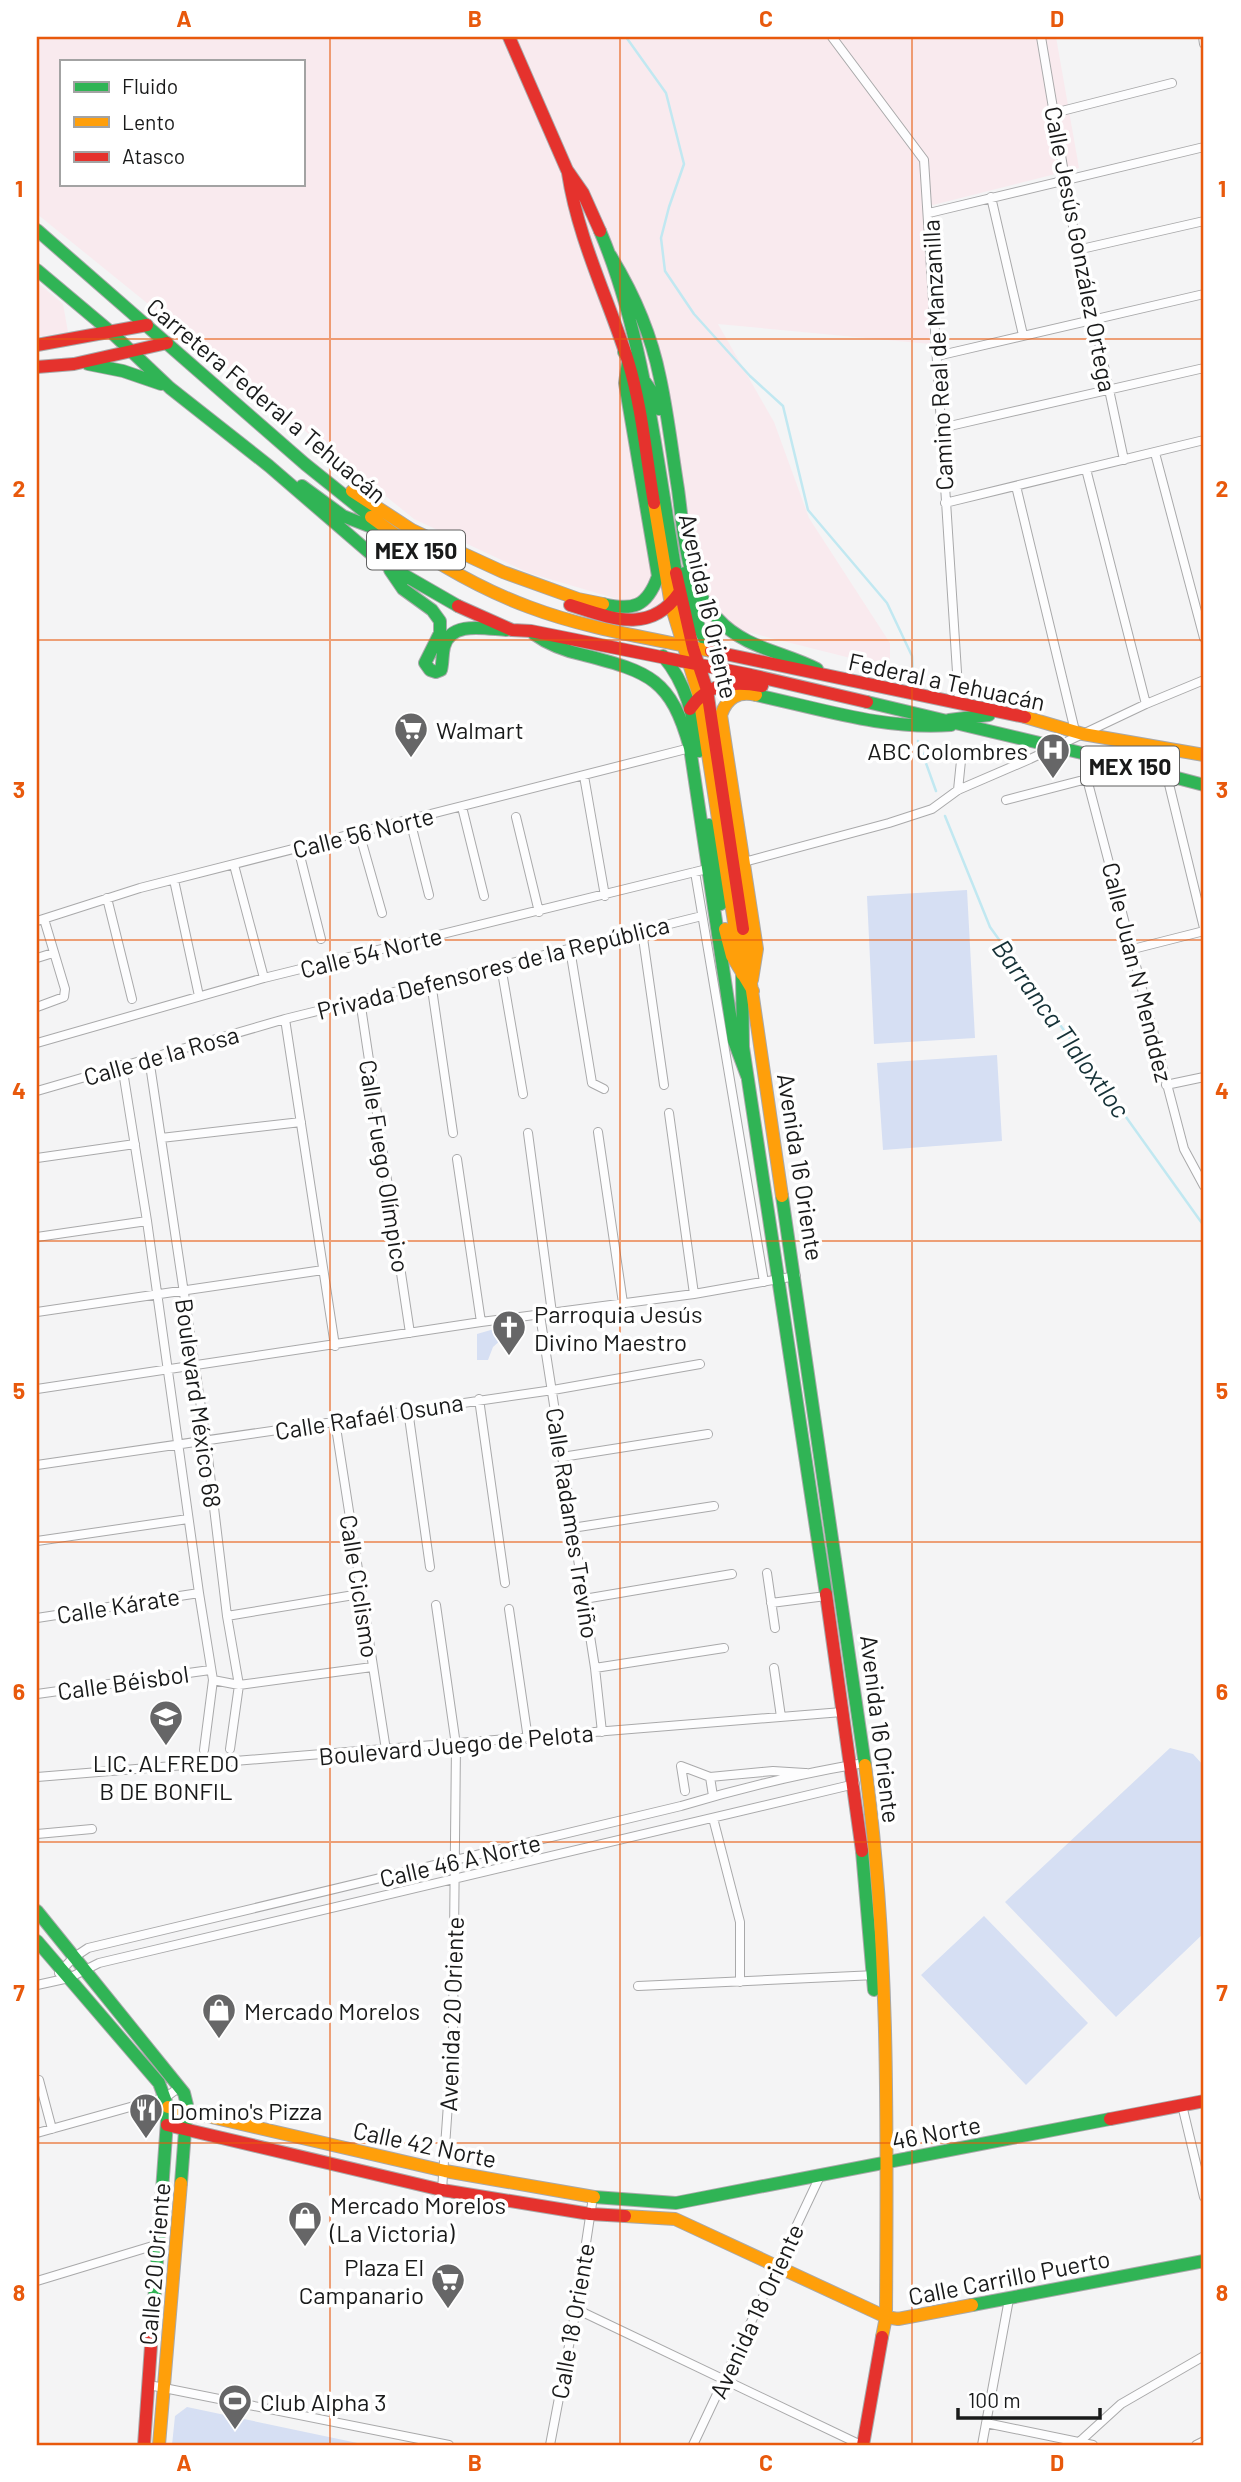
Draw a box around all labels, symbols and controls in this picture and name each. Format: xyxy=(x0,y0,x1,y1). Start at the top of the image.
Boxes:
text: A xyxy=(176,4,192,32)
text: B xyxy=(468,4,482,32)
text: C xyxy=(759,4,773,32)
text: D xyxy=(1050,4,1064,32)
legend xyxy=(60,60,304,186)
text: Fluido xyxy=(122,73,178,98)
street label: Calle Jesús González Ortega xyxy=(1039,104,1123,394)
text: Lento xyxy=(122,109,175,134)
text: Atasco xyxy=(122,143,185,168)
text: 1 xyxy=(15,174,23,202)
text: 1 xyxy=(1218,174,1226,202)
street label: Camino Real de Manzanilla xyxy=(915,219,959,491)
street label: Carretera Federal a Tehuacán xyxy=(141,291,393,509)
text: 2 xyxy=(13,474,25,502)
text: 2 xyxy=(1216,474,1228,502)
street label: Avenida 16 Oriente xyxy=(674,511,744,701)
road number: MEX 150 xyxy=(367,530,465,570)
street label: Federal a Tehuacán xyxy=(846,646,1048,716)
supermarket icon: Walmart xyxy=(392,710,430,759)
place label: Walmart xyxy=(436,715,524,744)
hospital icon: ABC Colombres xyxy=(1034,731,1072,780)
place label: ABC Colombres xyxy=(867,736,1028,765)
road number: MEX 150 xyxy=(1081,746,1179,786)
text: 3 xyxy=(13,775,25,803)
text: 3 xyxy=(1216,775,1228,803)
street label: Calle 56 Norte xyxy=(289,800,437,864)
street label: Calle Juan N Menddez xyxy=(1097,859,1179,1085)
street label: Privada Defensores de la República xyxy=(314,909,672,1025)
street label: Calle 54 Norte xyxy=(297,920,445,984)
water label: Barranca Tlaloxtloc xyxy=(987,933,1137,1123)
street label: Calle de la Rosa xyxy=(80,1019,242,1091)
street label: Calle Fuego Olímpico xyxy=(354,1057,416,1275)
street label: Avenida 16 Oriente xyxy=(772,1071,830,1263)
text: 4 xyxy=(12,1076,26,1104)
text: 4 xyxy=(1215,1076,1229,1104)
street label: Boulevard México 68 xyxy=(170,1296,228,1510)
place label: Parroquia Jesús Divino Maestro xyxy=(534,1299,703,1356)
church icon: Parroquia Jesús Divino Maestro xyxy=(490,1308,528,1357)
text: 5 xyxy=(13,1376,25,1404)
text: 5 xyxy=(1216,1376,1228,1404)
street label: Calle Rafaél Osuna xyxy=(273,1387,465,1445)
street label: Calle Radames Treviño xyxy=(540,1406,606,1640)
street label: Calle Ciclismo xyxy=(334,1512,386,1660)
street label: Calle Kárate xyxy=(54,1581,182,1629)
street label: Avenida 16 Oriente xyxy=(855,1633,907,1825)
street label: Calle Béisbol xyxy=(55,1658,191,1706)
text: 6 xyxy=(13,1677,25,1705)
text: 6 xyxy=(1216,1677,1228,1705)
school or university icon: LIC. ALFREDO B DE BONFIL xyxy=(147,1698,185,1747)
street label: Boulevard Juego de Pelota xyxy=(317,1718,595,1770)
place label: LIC. ALFREDO B DE BONFIL xyxy=(93,1748,239,1805)
street label: Calle 46 A Norte xyxy=(377,1827,543,1893)
street label: Avenida 20 Oriente xyxy=(433,1916,469,2112)
text: 7 xyxy=(13,1978,25,2006)
text: 7 xyxy=(1216,1978,1228,2006)
shop icon: Mercado Morelos xyxy=(200,1991,238,2040)
place label: Mercado Morelos xyxy=(244,1996,420,2025)
restaurant icon: Domino's Pizza xyxy=(127,2091,165,2140)
place label: Domino's Pizza xyxy=(170,2096,322,2125)
street label: 46 Norte xyxy=(889,2109,983,2155)
street label: Calle 42 Norte xyxy=(351,2115,499,2173)
street label: Calle 20 Oriente xyxy=(132,2181,176,2347)
place label: Mercado Morelos (La Victoria) xyxy=(329,2190,506,2247)
shop icon: Mercado Morelos (La Victoria) xyxy=(286,2199,324,2248)
street label: Avenida 18 Oriente xyxy=(703,2219,809,2403)
street label: Calle 18 Oriente xyxy=(544,2241,600,2401)
street label: Calle Carrillo Puerto xyxy=(906,2243,1112,2311)
place label: Plaza El Campanario xyxy=(299,2252,424,2309)
supermarket icon: Plaza El Campanario xyxy=(429,2261,467,2310)
text: 8 xyxy=(13,2278,25,2306)
text: 8 xyxy=(1216,2278,1228,2306)
scale bar xyxy=(958,2377,1099,2421)
sports icon: Club Alpha 3 xyxy=(216,2382,254,2431)
place label: Club Alpha 3 xyxy=(260,2387,387,2416)
text: 100 m xyxy=(968,2387,1021,2412)
text: A xyxy=(176,2448,192,2476)
text: B xyxy=(468,2448,482,2476)
text: C xyxy=(759,2448,773,2476)
text: D xyxy=(1050,2448,1064,2476)

